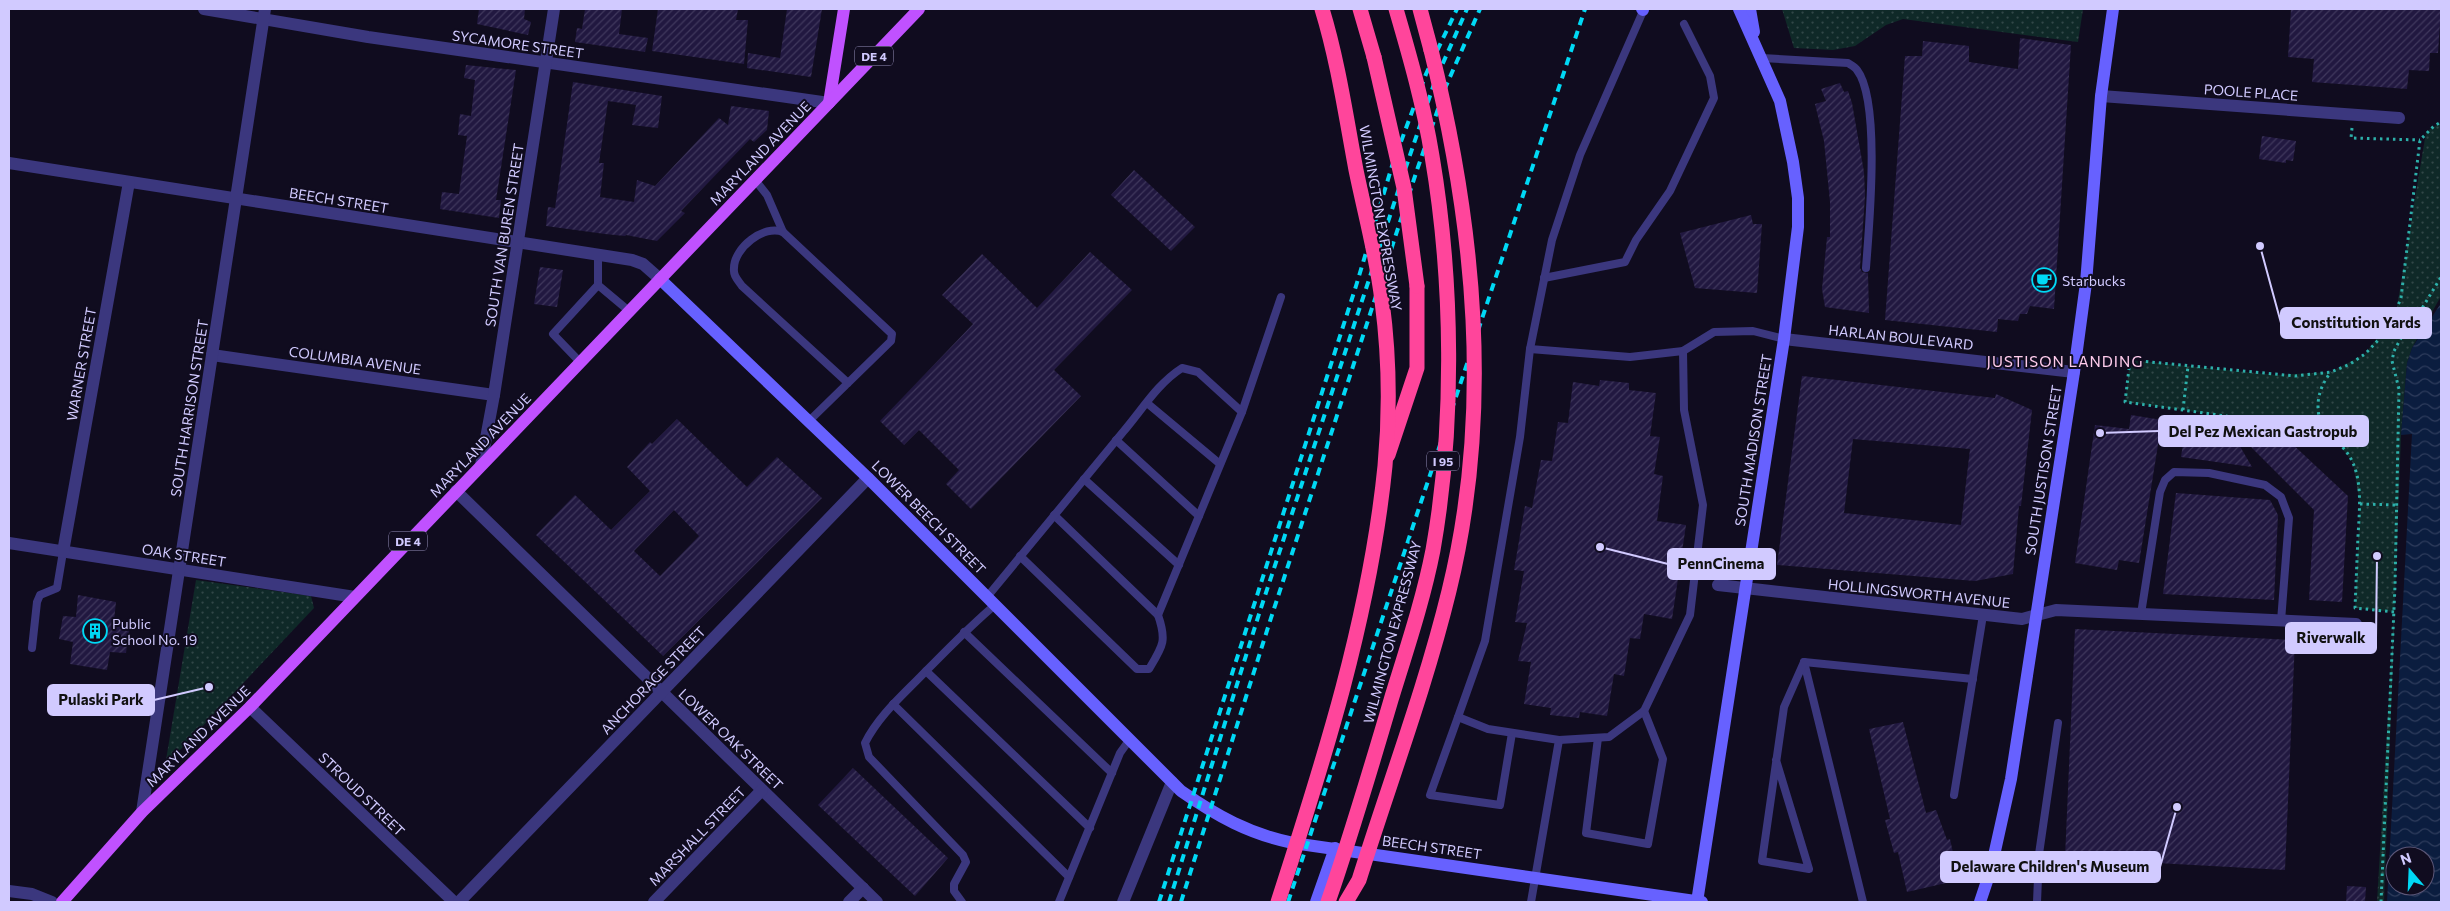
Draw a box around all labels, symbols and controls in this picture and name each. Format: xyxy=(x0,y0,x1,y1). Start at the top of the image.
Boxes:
street label: SYCAMORE STREET xyxy=(451,26,585,62)
road number: DE 4 xyxy=(855,46,893,66)
street label: POOLE PLACE xyxy=(2203,80,2299,104)
street label: MARYLAND AVENUE xyxy=(706,97,814,209)
street label: WILMINGTON EXPRESSWAY xyxy=(1356,124,1406,312)
street label: SOUTH VAN BUREN STREET xyxy=(481,142,527,328)
street label: BEECH STREET xyxy=(288,184,390,216)
cafe icon: Starbucks xyxy=(2031,267,2057,293)
place label: Starbucks xyxy=(2062,272,2126,289)
street label: WARNER STREET xyxy=(63,306,99,422)
callout: Constitution Yards xyxy=(2281,308,2431,338)
text: Constitution Yards xyxy=(2291,313,2421,331)
street label: SOUTH HARRISON STREET xyxy=(167,318,211,498)
street label: HARLAN BOULEVARD xyxy=(1828,321,1974,353)
street label: COLUMBIA AVENUE xyxy=(288,342,422,378)
district label: JUSTISON LANDING xyxy=(1987,352,2143,370)
street label: SOUTH MADISON STREET xyxy=(1731,353,1775,527)
street label: SOUTH JUSTISON STREET xyxy=(2021,384,2065,556)
street label: MARYLAND AVENUE xyxy=(426,389,534,501)
callout: Del Pez Mexican Gastropub xyxy=(2159,416,2368,446)
text: Del Pez Mexican Gastropub xyxy=(2169,422,2358,440)
road number: I 95 xyxy=(1427,452,1459,471)
street label: LOWER BEECH STREET xyxy=(869,457,989,577)
road number: DE 4 xyxy=(389,532,427,550)
street label: WILMINGTON EXPRESSWAY xyxy=(1359,539,1425,725)
street label: OAK STREET xyxy=(141,540,227,570)
callout: PennCinema xyxy=(1668,549,1775,579)
text: PennCinema xyxy=(1678,554,1764,572)
street label: HOLLINGSWORTH AVENUE xyxy=(1827,575,2011,611)
place label: Public School No. 19 xyxy=(112,615,197,648)
building icon: Public School No. 19 xyxy=(82,618,108,644)
street label: ANCHORAGE STREET xyxy=(597,622,709,738)
callout: Riverwalk xyxy=(2286,623,2376,653)
text: Riverwalk xyxy=(2296,628,2366,646)
street label: MARYLAND AVENUE xyxy=(142,682,254,790)
callout: Pulaski Park xyxy=(48,685,154,715)
street label: LOWER OAK STREET xyxy=(675,685,787,793)
text: Pulaski Park xyxy=(58,690,144,708)
street label: STROUD STREET xyxy=(316,749,408,839)
street label: MARSHALL STREET xyxy=(645,783,749,889)
street label: BEECH STREET xyxy=(1381,832,1483,862)
north arrow xyxy=(2385,846,2435,896)
text: N xyxy=(2398,848,2413,868)
callout: Delaware Children's Museum xyxy=(1941,852,2160,882)
text: Delaware Children's Museum xyxy=(1951,857,2149,875)

